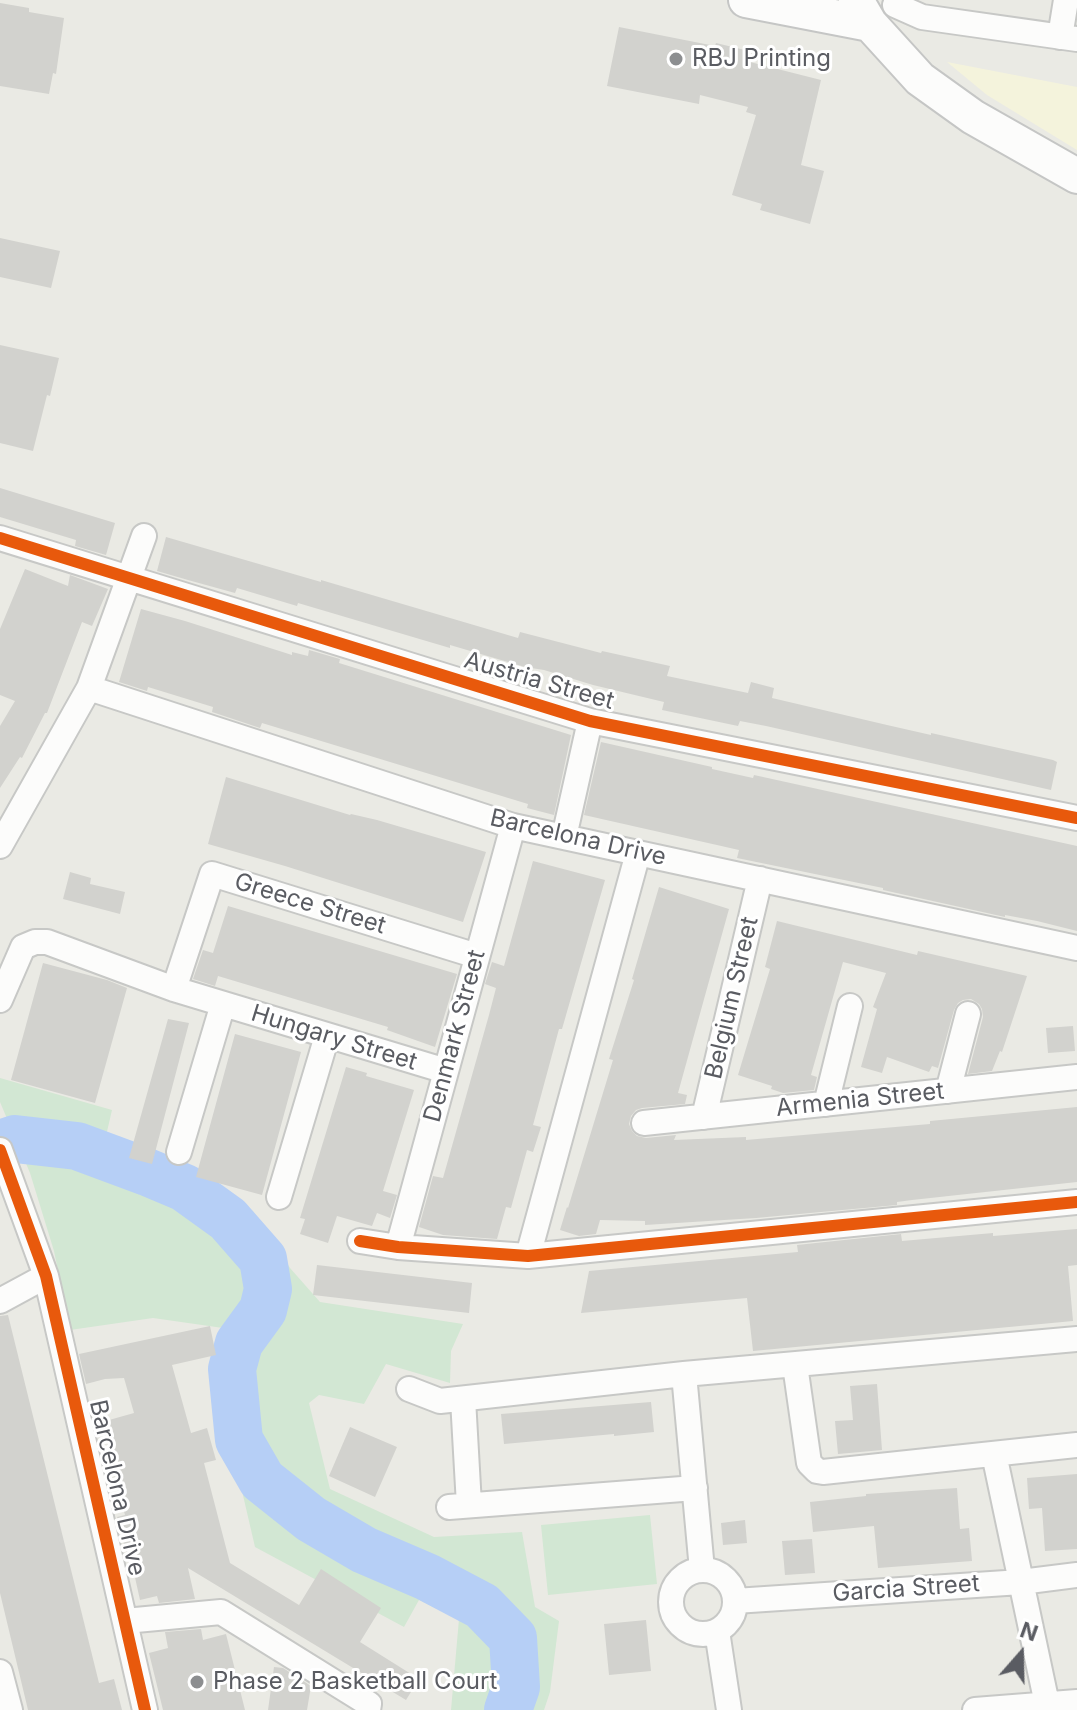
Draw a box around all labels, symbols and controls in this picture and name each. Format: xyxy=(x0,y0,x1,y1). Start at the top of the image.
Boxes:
place label: RBJ Printing xyxy=(692,45,831,73)
marker: RBJ Printing xyxy=(667,50,685,68)
street label: Austria Street xyxy=(461,646,617,716)
street label: Barcelona Drive xyxy=(487,804,669,872)
street label: Greece Street xyxy=(231,867,389,941)
street label: Belgium Street xyxy=(699,914,765,1082)
street label: Denmark Street xyxy=(418,947,492,1125)
street label: Hungary Street xyxy=(248,999,420,1077)
street label: Armenia Street xyxy=(774,1077,946,1123)
street label: Barcelona Drive xyxy=(83,1397,151,1579)
street label: Garcia Street xyxy=(831,1569,981,1609)
north arrow xyxy=(981,1614,1061,1694)
text: N xyxy=(1017,1616,1042,1647)
place label: Phase 2 Basketball Court xyxy=(213,1668,497,1696)
marker: Phase 2 Basketball Court xyxy=(188,1673,206,1691)

